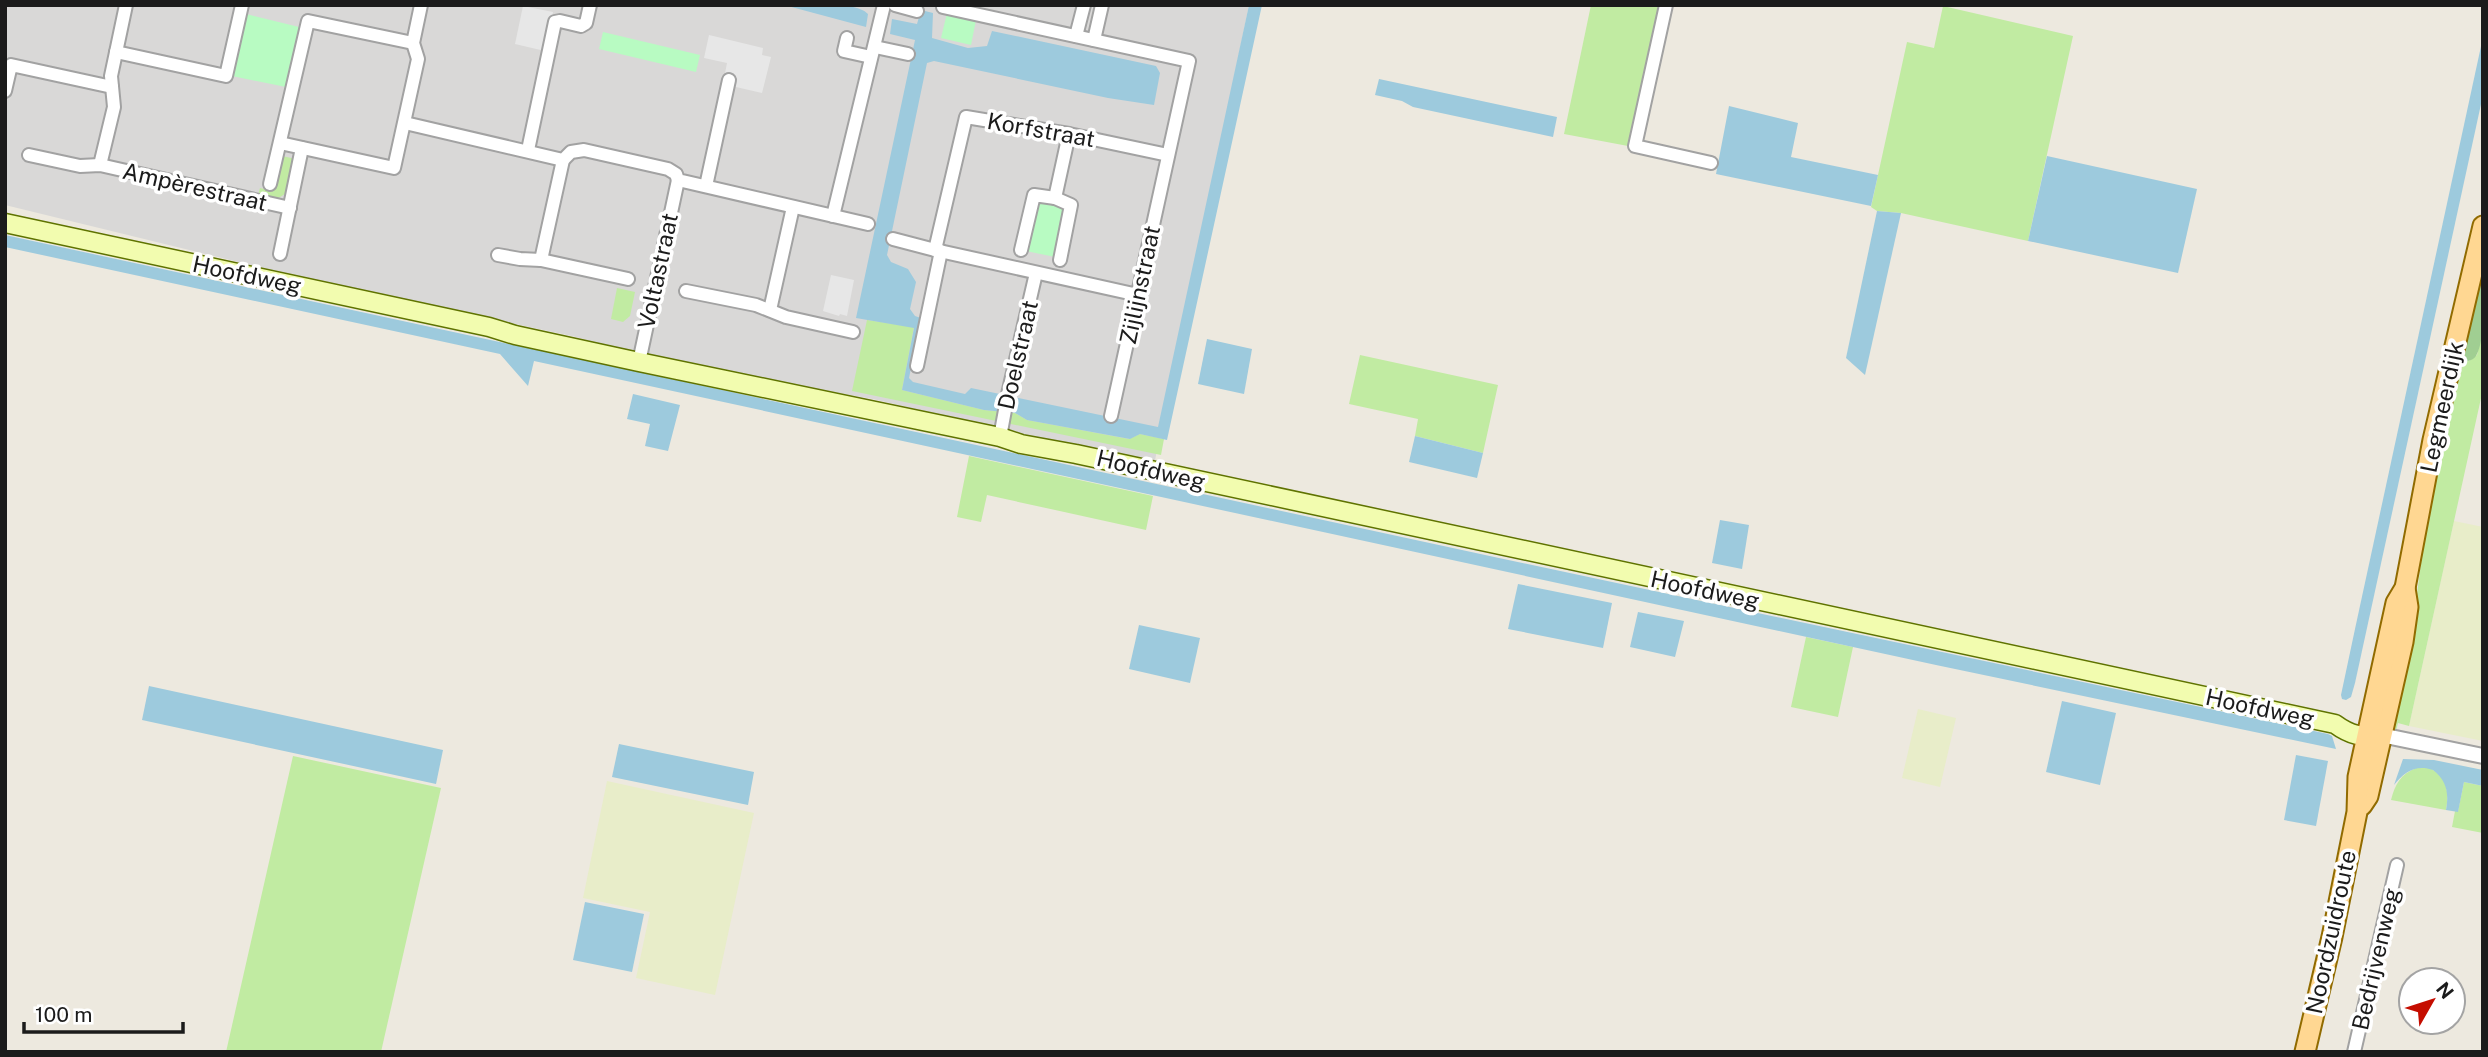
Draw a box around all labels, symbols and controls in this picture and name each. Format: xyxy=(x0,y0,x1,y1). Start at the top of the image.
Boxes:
street label: Korfstraat xyxy=(985,107,1097,152)
street label: Ampèrestraat xyxy=(120,157,270,216)
street label: Voltastraat xyxy=(632,211,683,331)
street label: Zijlijnstraat xyxy=(1114,223,1165,347)
street label: Hoofdweg xyxy=(190,250,304,299)
street label: Doelstraat xyxy=(992,298,1043,412)
street label: Legmeerdijk xyxy=(2414,339,2469,475)
street label: Hoofdweg xyxy=(1094,444,1208,495)
street label: Hoofdweg xyxy=(1648,565,1762,614)
street label: Hoofdweg xyxy=(2203,683,2317,732)
street label: Noordzuidroute xyxy=(2300,848,2361,1016)
street label: Bedrijvenweg xyxy=(2346,885,2405,1033)
north arrow xyxy=(2397,966,2467,1036)
text: N xyxy=(2432,978,2458,1003)
scale bar xyxy=(24,990,184,1034)
text: 100 m xyxy=(35,1002,92,1027)

